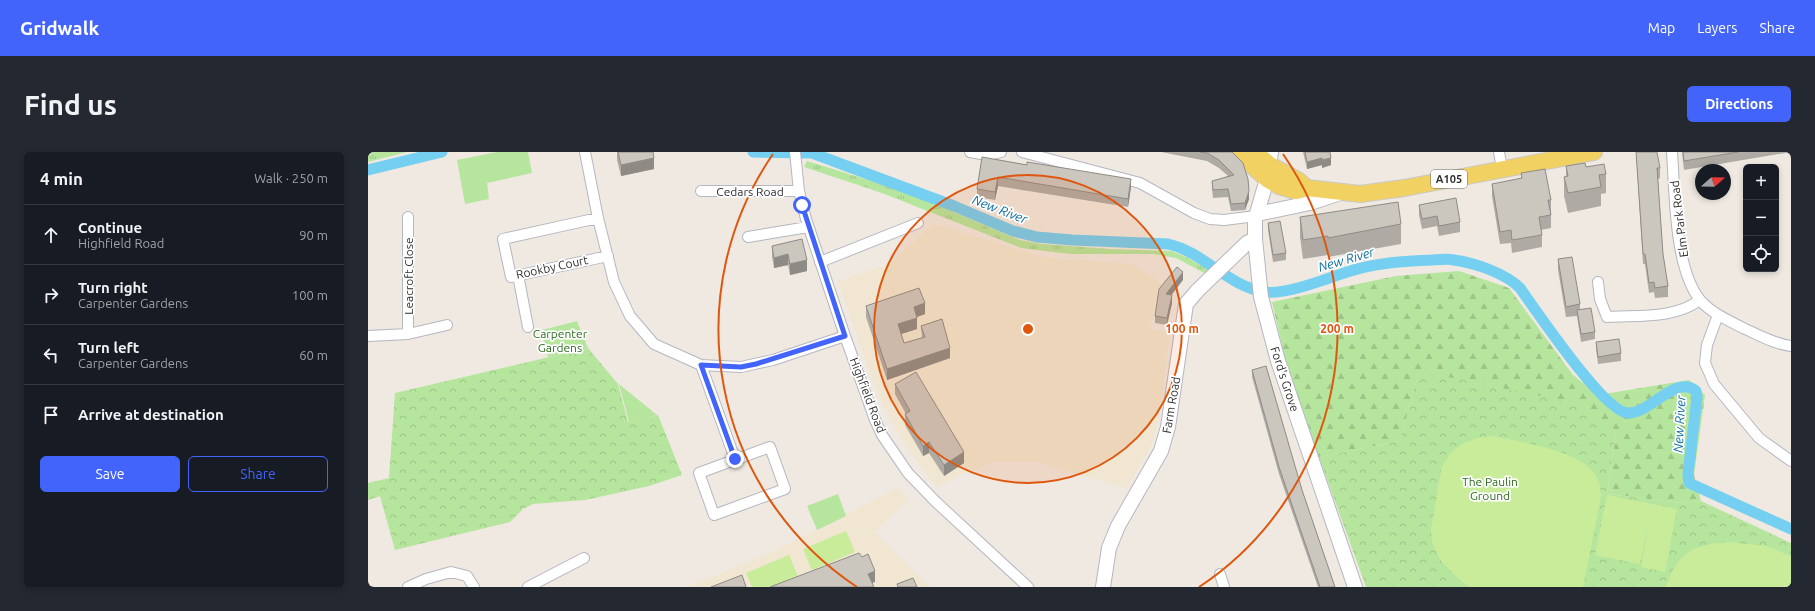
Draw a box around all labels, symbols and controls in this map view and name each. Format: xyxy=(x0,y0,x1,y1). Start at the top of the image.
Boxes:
text: Gridwalk xyxy=(20,17,99,39)
text: Map xyxy=(1648,20,1675,36)
text: Layers xyxy=(1697,20,1737,36)
text: Share xyxy=(1759,20,1795,36)
button: Directions xyxy=(1687,86,1791,122)
text: Find us xyxy=(24,89,117,120)
north arrow xyxy=(1695,164,1731,200)
map controls xyxy=(1743,164,1779,272)
button: + xyxy=(1743,164,1779,200)
text: 4 min xyxy=(40,169,83,188)
road number: A105 xyxy=(1431,170,1467,188)
text: Walk · 250 m xyxy=(254,171,328,185)
street label: Elm Park Road xyxy=(1668,180,1690,258)
street label: Cedars Road xyxy=(716,185,784,198)
water label: New River xyxy=(971,192,1030,226)
route start xyxy=(793,196,811,214)
button: − xyxy=(1743,200,1779,236)
text: Continue xyxy=(78,219,142,236)
icon: ahead xyxy=(40,224,62,246)
text: 90 m xyxy=(299,228,328,242)
text: Highfield Road xyxy=(78,236,164,250)
button: locate xyxy=(1743,236,1779,272)
street label: Leacroft Close xyxy=(402,237,415,315)
water label: New River xyxy=(1316,244,1377,274)
street label: Rookby Court xyxy=(515,253,590,281)
text: Turn right xyxy=(78,279,148,296)
icon: right xyxy=(40,284,62,306)
text: 100 m xyxy=(292,288,328,302)
text: Carpenter Gardens xyxy=(78,296,188,310)
centre of rings xyxy=(1021,322,1035,336)
text: 100 m xyxy=(1165,322,1199,335)
text: 200 m xyxy=(1320,322,1354,335)
park label: Carpenter Gardens xyxy=(533,327,588,354)
text: Turn left xyxy=(78,339,139,356)
icon: left xyxy=(40,344,62,366)
street label: Ford's Grove xyxy=(1268,345,1302,413)
text: 60 m xyxy=(299,348,328,362)
street label: Highfield Road xyxy=(848,355,888,435)
text: Carpenter Gardens xyxy=(78,356,188,370)
street label: Farm Road xyxy=(1160,376,1182,434)
water label: New River xyxy=(1671,394,1688,453)
icon: arrive xyxy=(40,404,62,426)
text: Arrive at destination xyxy=(78,406,224,423)
route end xyxy=(726,450,744,468)
button: Save xyxy=(40,456,180,492)
button: Share xyxy=(188,456,328,492)
park label: The Paulin Ground xyxy=(1462,475,1518,502)

